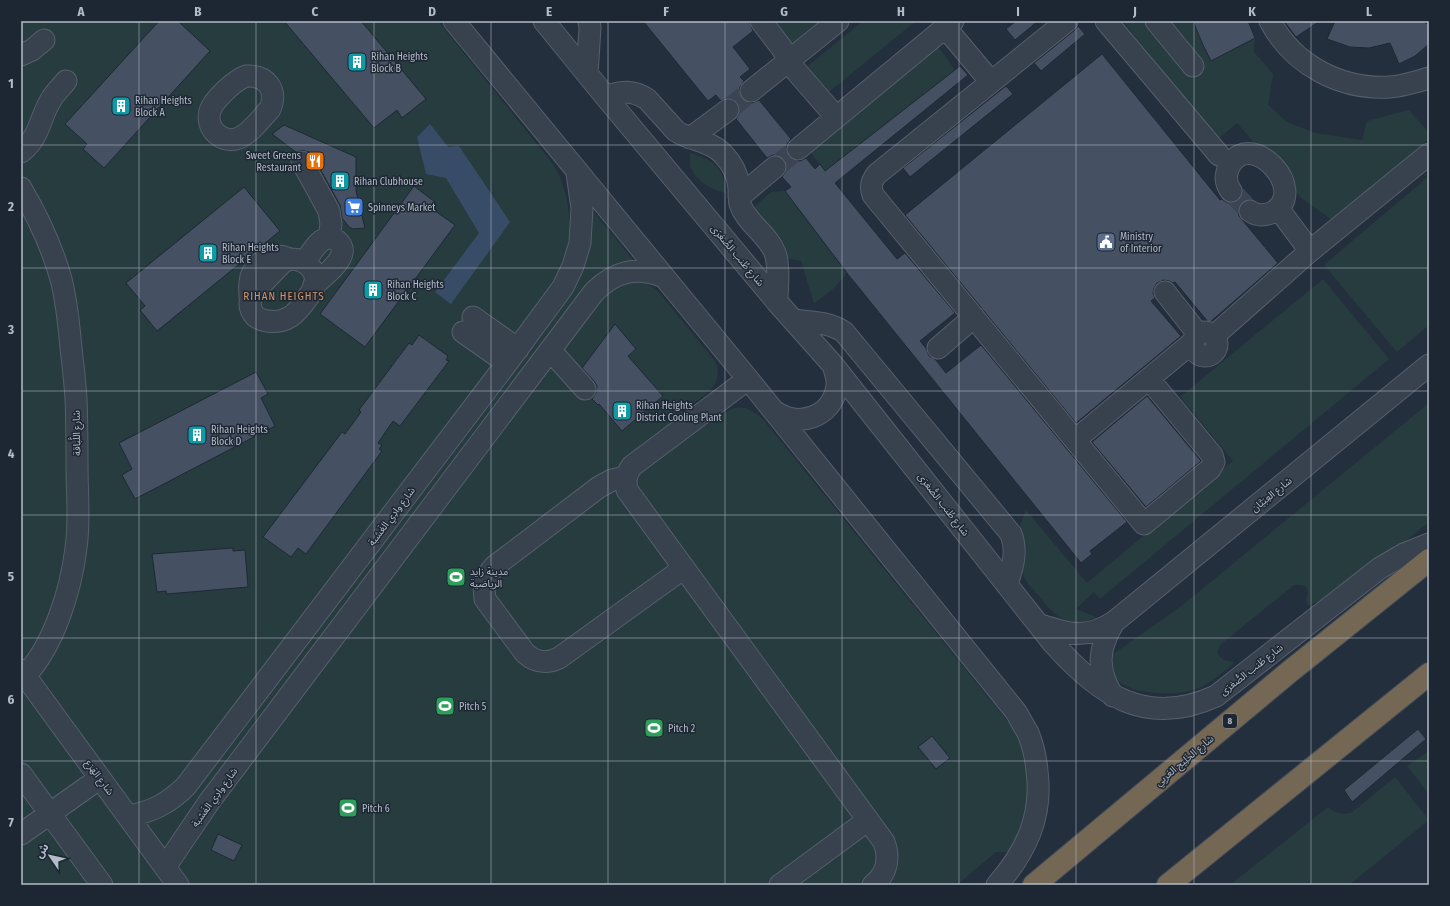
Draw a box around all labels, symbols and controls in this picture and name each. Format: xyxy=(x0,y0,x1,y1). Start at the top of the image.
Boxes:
text: A xyxy=(76,4,85,19)
text: B xyxy=(194,4,202,19)
text: C xyxy=(312,4,319,19)
text: D xyxy=(428,4,436,19)
text: E xyxy=(546,4,552,19)
text: F xyxy=(663,4,669,19)
text: G xyxy=(780,4,788,19)
text: H xyxy=(897,4,905,19)
text: I xyxy=(1016,4,1020,19)
text: J xyxy=(1132,4,1137,19)
text: K xyxy=(1248,4,1256,19)
text: L xyxy=(1366,4,1372,19)
building icon: Rihan Heights Block B xyxy=(346,51,368,73)
place label: Rihan Heights Block B xyxy=(371,51,428,75)
text: 1 xyxy=(8,76,14,91)
building icon: Rihan Heights Block A xyxy=(110,95,132,117)
place label: Rihan Heights Block A xyxy=(135,95,192,119)
place label: Sweet Greens Restaurant xyxy=(246,150,302,174)
restaurant icon: Sweet Greens Restaurant xyxy=(304,150,326,172)
building icon: Rihan Clubhouse xyxy=(329,170,351,192)
place label: Rihan Clubhouse xyxy=(354,176,423,188)
supermarket icon: Spinneys Market xyxy=(343,196,365,218)
text: 2 xyxy=(7,199,14,214)
place label: Spinneys Market xyxy=(368,202,436,214)
street label: شارع طُنب الصُّغرَى xyxy=(707,222,767,290)
public building icon: Ministry of Interior xyxy=(1095,231,1117,253)
place label: Ministry of Interior xyxy=(1120,231,1162,255)
building icon: Rihan Heights Block E xyxy=(197,242,219,264)
place label: Rihan Heights Block E xyxy=(222,242,279,266)
building icon: Rihan Heights Block C xyxy=(362,279,384,301)
place label: Rihan Heights Block C xyxy=(387,279,444,303)
district label: RIHAN HEIGHTS xyxy=(243,290,325,303)
text: 3 xyxy=(7,322,14,337)
building icon: Rihan Heights District Cooling Plant xyxy=(611,400,633,422)
place label: Rihan Heights District Cooling Plant xyxy=(636,400,723,424)
street label: شارع اللَّباقة xyxy=(67,410,84,456)
building icon: Rihan Heights Block D xyxy=(186,424,208,446)
place label: Rihan Heights Block D xyxy=(211,424,268,448)
text: 4 xyxy=(8,446,15,461)
street label: شارع طُنب الصُّغرَى xyxy=(914,470,972,539)
street label: شارع العِبَيَّان xyxy=(1249,475,1295,516)
street label: شارع وادِي الغَشبة xyxy=(365,484,419,549)
sports icon: مدينة زايد الرياضية xyxy=(445,566,467,588)
place label: مدينة زايد الرياضية xyxy=(470,566,508,590)
text: 5 xyxy=(8,569,14,584)
street label: شارع طُنب الصُّغرَى xyxy=(1217,641,1286,699)
text: 6 xyxy=(8,692,15,707)
sports icon: Pitch 5 xyxy=(434,695,456,717)
place label: Pitch 5 xyxy=(459,701,487,713)
road number: 8 xyxy=(1223,714,1237,728)
sports icon: Pitch 2 xyxy=(643,717,665,739)
place label: Pitch 2 xyxy=(668,723,696,735)
street label: شارع الخَلِيج العَربِي xyxy=(1153,733,1217,790)
street label: شارع الهَزع xyxy=(82,758,116,798)
street label: شارع وادِي الغَشبة xyxy=(189,765,242,830)
sports icon: Pitch 6 xyxy=(337,797,359,819)
place label: Pitch 6 xyxy=(362,803,390,815)
text: 7 xyxy=(8,815,14,830)
north arrow xyxy=(30,836,70,876)
text: ش xyxy=(33,841,52,861)

